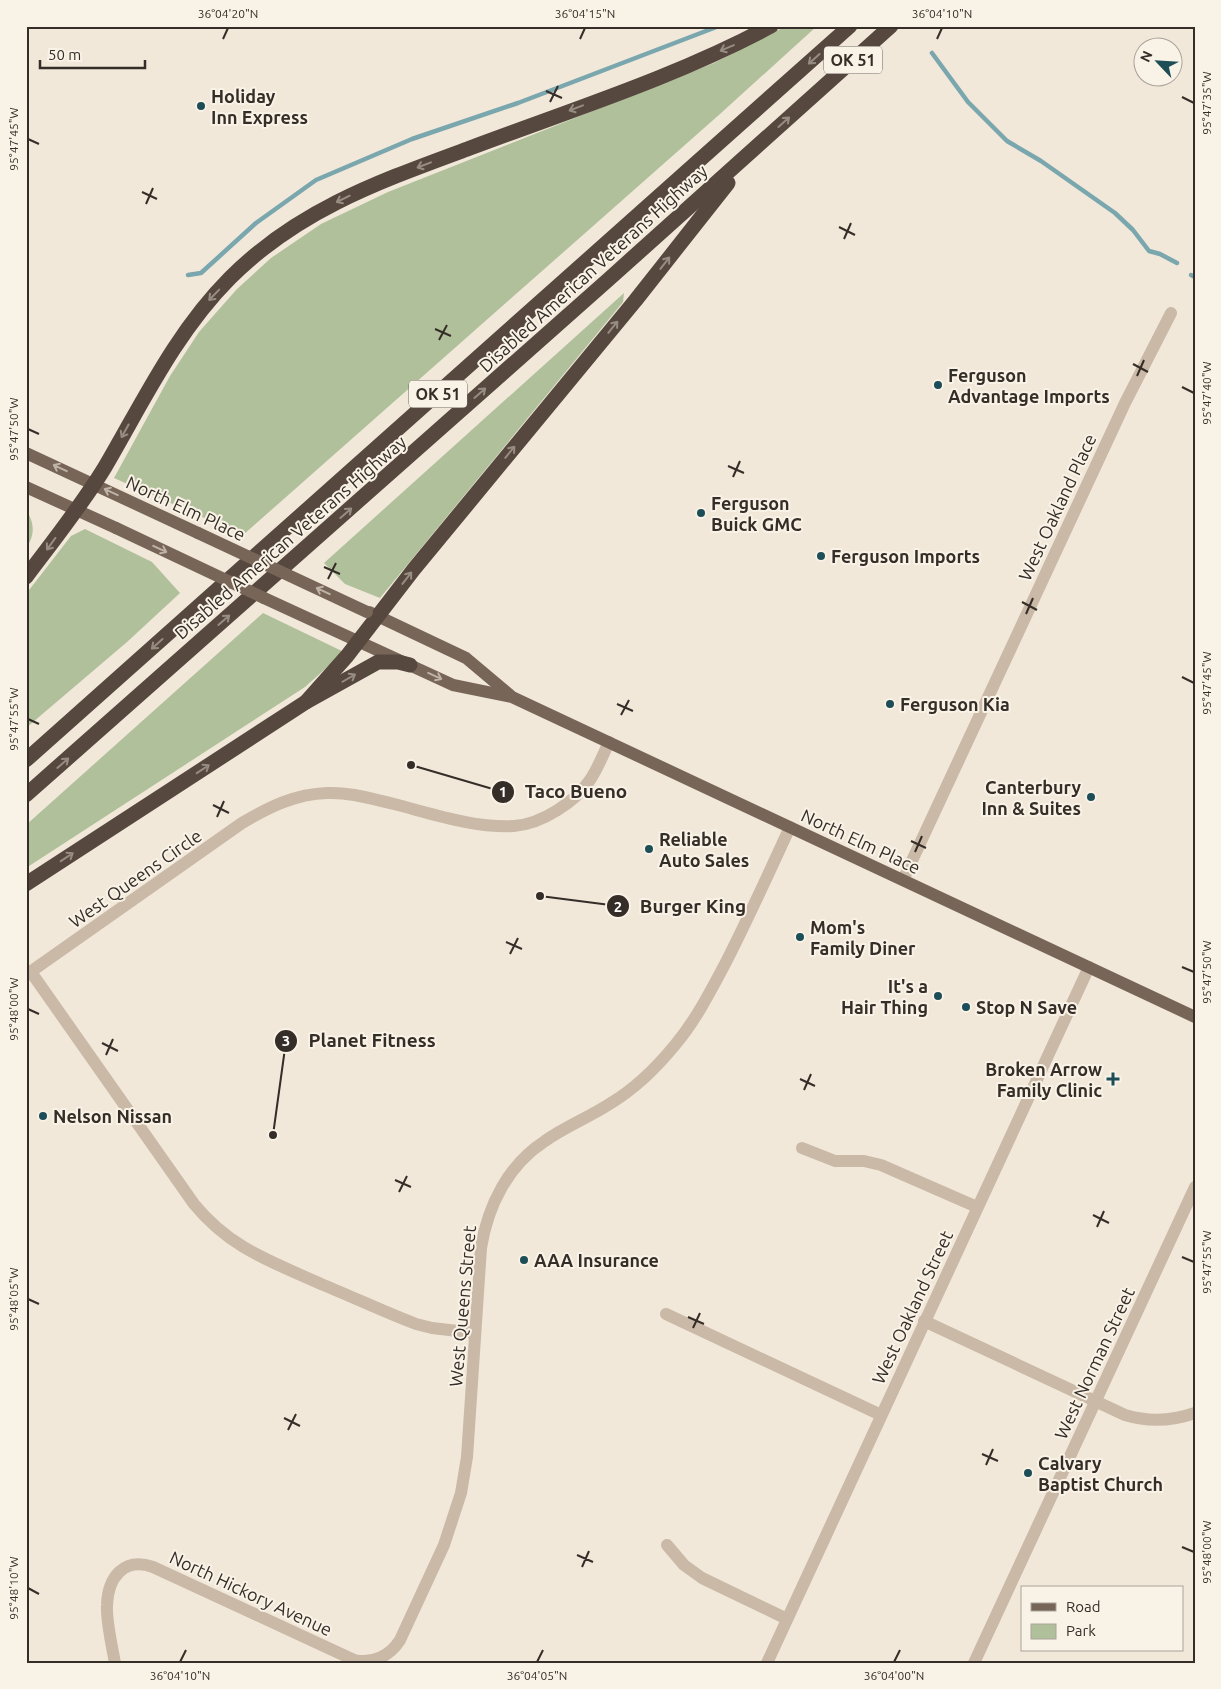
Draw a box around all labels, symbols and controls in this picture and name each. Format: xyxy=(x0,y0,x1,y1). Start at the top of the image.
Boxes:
text: 36°04'20"N xyxy=(198,7,258,20)
text: 36°04'15"N xyxy=(555,7,615,20)
text: 36°04'10"N xyxy=(912,7,972,20)
scale bar xyxy=(40,38,145,70)
north arrow xyxy=(1134,38,1184,88)
one-way arrow xyxy=(720,43,735,53)
text: 50 m xyxy=(48,46,81,63)
road number: OK 51 xyxy=(824,46,882,74)
text: N xyxy=(1137,48,1156,65)
one-way arrow xyxy=(807,53,820,65)
text: 95°47'35"W xyxy=(1200,71,1213,135)
place label: Holiday Inn Express xyxy=(211,86,308,127)
marker: Holiday Inn Express xyxy=(195,100,207,112)
one-way arrow xyxy=(569,104,584,113)
text: 95°47'45"W xyxy=(7,107,20,171)
one-way arrow xyxy=(778,116,791,128)
street label: Disabled American Veterans Highway xyxy=(475,160,711,376)
one-way arrow xyxy=(417,161,432,170)
one-way arrow xyxy=(336,194,351,204)
one-way arrow xyxy=(659,257,670,270)
one-way arrow xyxy=(207,289,220,301)
one-way arrow xyxy=(608,321,619,334)
text: 95°47'40"W xyxy=(1200,361,1213,425)
place label: Ferguson Advantage Imports xyxy=(948,365,1110,406)
marker: Ferguson Advantage Imports xyxy=(932,379,944,391)
road number: OK 51 xyxy=(409,380,467,408)
one-way arrow xyxy=(474,388,487,399)
text: 95°47'50"W xyxy=(7,397,20,461)
one-way arrow xyxy=(120,423,129,438)
street label: West Oakland Place xyxy=(1014,430,1100,584)
street label: Disabled American Veterans Highway xyxy=(170,431,410,643)
one-way arrow xyxy=(505,446,516,459)
one-way arrow xyxy=(53,463,68,473)
street label: North Elm Place xyxy=(123,472,249,544)
one-way arrow xyxy=(104,487,119,496)
place label: Ferguson Buick GMC xyxy=(711,493,802,534)
one-way arrow xyxy=(339,507,352,518)
marker: Ferguson Buick GMC xyxy=(695,507,707,519)
one-way arrow xyxy=(46,536,56,550)
one-way arrow xyxy=(153,544,168,554)
place label: Ferguson Imports xyxy=(831,546,980,566)
marker: Ferguson Imports xyxy=(815,550,827,562)
one-way arrow xyxy=(402,572,413,585)
one-way arrow xyxy=(316,586,331,595)
one-way arrow xyxy=(217,614,230,626)
one-way arrow xyxy=(150,638,163,650)
text: 95°47'45"W xyxy=(1200,651,1213,715)
one-way arrow xyxy=(341,672,355,682)
one-way arrow xyxy=(427,672,442,682)
text: 95°47'55"W xyxy=(7,687,20,751)
place label: Ferguson Kia xyxy=(900,694,1010,714)
marker: Ferguson Kia xyxy=(884,698,896,710)
one-way arrow xyxy=(56,757,69,768)
one-way arrow xyxy=(196,763,210,773)
callout: Taco Bueno xyxy=(490,775,638,809)
place label: Canterbury Inn & Suites xyxy=(981,777,1081,818)
text: Taco Bueno xyxy=(525,780,627,802)
text: 1 xyxy=(499,783,507,800)
marker: Canterbury Inn & Suites xyxy=(1085,791,1097,803)
street label: North Elm Place xyxy=(798,805,924,877)
street label: West Queens Circle xyxy=(65,825,206,932)
place label: Reliable Auto Sales xyxy=(659,829,749,870)
marker: Reliable Auto Sales xyxy=(643,843,655,855)
one-way arrow xyxy=(60,852,74,863)
callout: Burger King xyxy=(605,889,756,923)
text: Burger King xyxy=(640,895,746,917)
text: 2 xyxy=(614,898,622,915)
place label: Mom's Family Diner xyxy=(810,917,916,958)
marker: Mom's Family Diner xyxy=(794,931,806,943)
text: 95°47'50"W xyxy=(1200,940,1213,1004)
place label: It's a Hair Thing xyxy=(841,976,928,1017)
text: 95°48'00"W xyxy=(7,977,20,1041)
marker: It's a Hair Thing xyxy=(932,990,944,1002)
place label: Stop N Save xyxy=(976,997,1077,1017)
marker: Stop N Save xyxy=(960,1001,972,1013)
callout: Planet Fitness xyxy=(274,1024,446,1058)
text: Planet Fitness xyxy=(308,1029,436,1051)
text: 3 xyxy=(282,1032,290,1049)
place label: Broken Arrow Family Clinic xyxy=(985,1059,1102,1100)
marker: Broken Arrow Family Clinic xyxy=(1106,1072,1120,1086)
place label: Nelson Nissan xyxy=(53,1106,172,1126)
marker: Nelson Nissan xyxy=(37,1110,49,1122)
street label: West Queens Street xyxy=(445,1224,480,1388)
street label: West Oakland Street xyxy=(868,1227,956,1387)
text: 95°47'55"W xyxy=(1200,1230,1213,1294)
place label: AAA Insurance xyxy=(534,1250,659,1270)
marker: AAA Insurance xyxy=(518,1254,530,1266)
text: 95°48'05"W xyxy=(7,1267,20,1331)
street label: West Norman Street xyxy=(1050,1284,1138,1442)
place label: Calvary Baptist Church xyxy=(1038,1453,1163,1494)
marker: Calvary Baptist Church xyxy=(1022,1467,1034,1479)
text: 95°48'00"W xyxy=(1200,1520,1213,1584)
street label: North Hickory Avenue xyxy=(167,1547,335,1639)
text: 95°48'10"W xyxy=(7,1556,20,1620)
legend xyxy=(1021,1586,1184,1652)
text: Road xyxy=(1066,1598,1101,1615)
text: Park xyxy=(1066,1622,1096,1639)
text: 36°04'10"N xyxy=(150,1669,210,1682)
text: 36°04'05"N xyxy=(507,1669,567,1682)
text: 36°04'00"N xyxy=(864,1669,924,1682)

